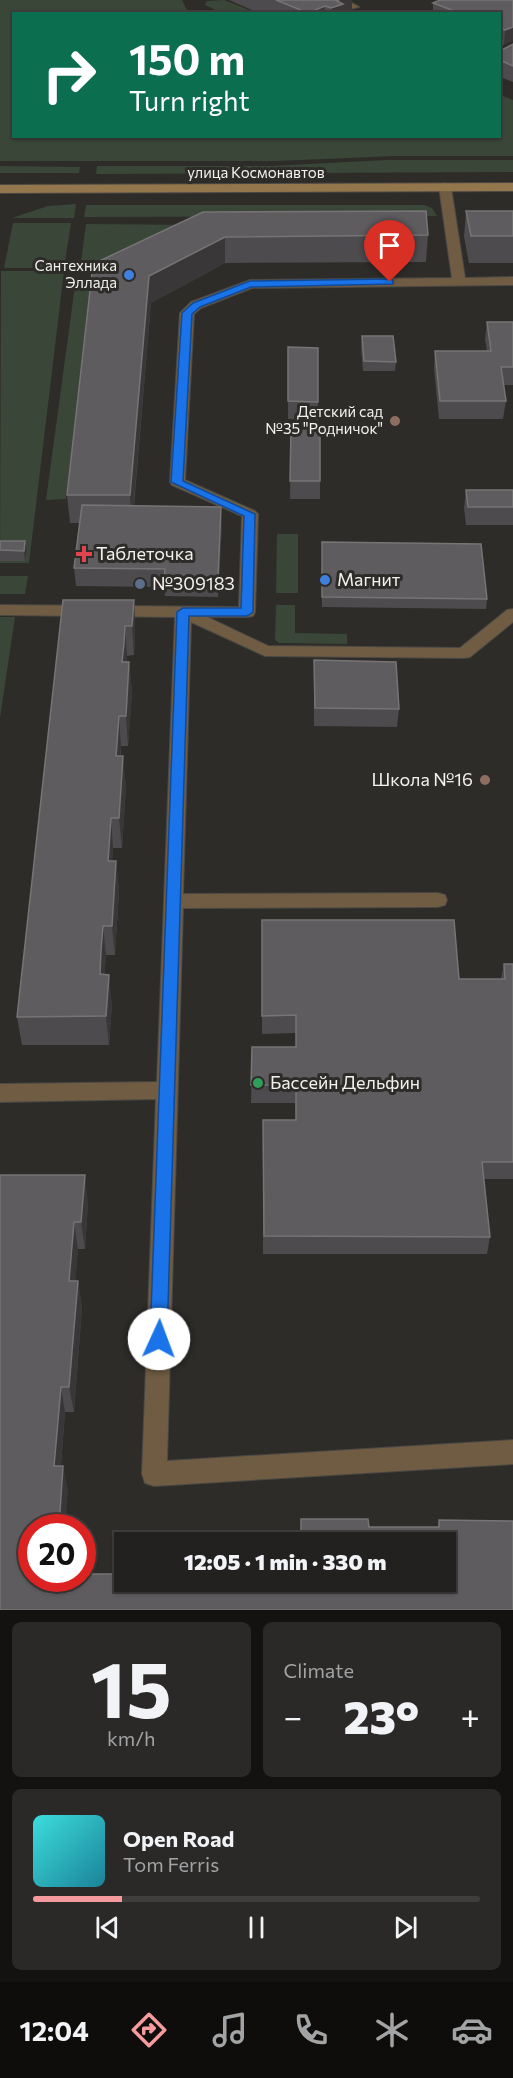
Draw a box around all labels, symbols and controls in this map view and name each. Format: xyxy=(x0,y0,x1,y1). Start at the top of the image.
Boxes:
text: 150 m xyxy=(129,32,245,84)
icon: right xyxy=(30,36,108,114)
text: Turn right xyxy=(129,84,249,117)
street label: улица Космонавтов xyxy=(187,163,325,181)
pin xyxy=(364,220,415,282)
icon: arrive xyxy=(373,229,406,262)
place label: Сантехника Эллада xyxy=(35,256,117,291)
marker: Сантехника Эллада xyxy=(122,268,136,282)
place label: Детский сад №35 "Родничок" xyxy=(265,402,383,437)
marker: Детский сад №35 "Родничок" xyxy=(388,414,402,428)
place label: Таблеточка xyxy=(96,542,194,564)
marker: Таблеточка xyxy=(77,547,91,561)
place label: Магнит xyxy=(337,568,401,590)
place label: №309183 xyxy=(152,572,235,594)
marker: Магнит xyxy=(318,573,332,587)
marker: №309183 xyxy=(133,577,147,591)
place label: Школа №16 xyxy=(371,768,473,790)
marker: Школа №16 xyxy=(478,773,492,787)
place label: Бассейн Дельфин xyxy=(270,1071,420,1093)
marker: Бассейн Дельфин xyxy=(251,1076,265,1090)
position arrow xyxy=(127,1307,191,1371)
speed limit sign: 20 xyxy=(18,1514,96,1592)
text: 12:05 · 1 min · 330 m xyxy=(184,1548,386,1575)
text: 15 xyxy=(91,1639,172,1734)
text: Climate xyxy=(284,1658,354,1682)
text: 23° xyxy=(344,1688,419,1743)
text: − xyxy=(284,1695,302,1736)
text: + xyxy=(461,1695,480,1736)
text: km/h xyxy=(107,1726,156,1750)
text: Open Road xyxy=(123,1825,234,1852)
text: Tom Ferris xyxy=(123,1852,219,1876)
icon: previous xyxy=(91,1911,124,1944)
icon: pause xyxy=(240,1911,273,1944)
icon: next xyxy=(389,1911,422,1944)
icon: directions xyxy=(128,2009,170,2051)
icon: music xyxy=(209,2009,251,2051)
icon: phone xyxy=(290,2009,332,2051)
icon: climate xyxy=(371,2009,413,2051)
icon: car xyxy=(451,2009,493,2051)
text: 12:04 xyxy=(19,2014,89,2047)

